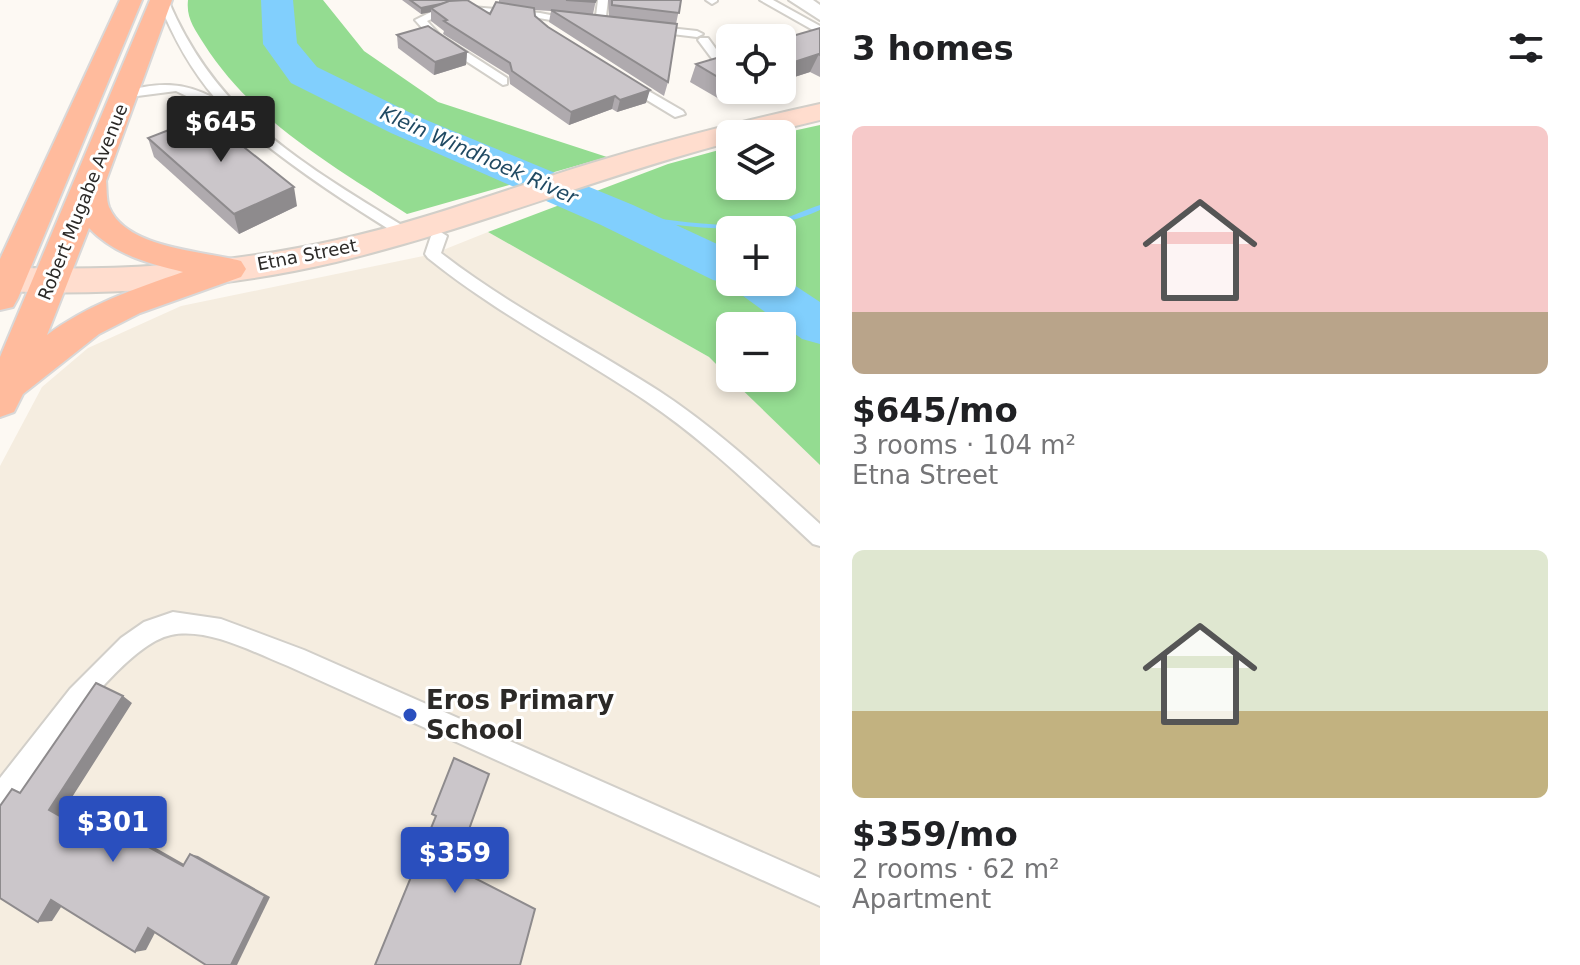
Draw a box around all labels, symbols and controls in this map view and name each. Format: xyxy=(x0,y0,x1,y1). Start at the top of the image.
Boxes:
map controls xyxy=(716,24,796,392)
button: locate xyxy=(716,24,796,104)
icon: filters xyxy=(1504,26,1548,70)
text: 3 homes xyxy=(852,28,1014,68)
pin: $645 xyxy=(174,96,268,164)
street label: Robert Mugabe Avenue xyxy=(33,101,132,303)
water label: Klein Windhoek River xyxy=(377,101,583,210)
text: $645 xyxy=(185,107,257,137)
button: layers xyxy=(716,120,796,200)
icon: home xyxy=(1128,178,1272,322)
button: + xyxy=(716,216,796,296)
street label: Etna Street xyxy=(255,235,359,274)
button: − xyxy=(716,312,796,392)
text: $645/mo xyxy=(852,390,1018,430)
text: 3 rooms · 104 m² xyxy=(852,430,1076,460)
text: Etna Street xyxy=(852,460,998,490)
icon: home xyxy=(1128,602,1272,746)
place label: Eros Primary School xyxy=(426,685,614,745)
marker: Eros Primary School xyxy=(401,706,419,724)
pin: $301 xyxy=(66,796,160,864)
text: $301 xyxy=(77,807,149,837)
text: $359/mo xyxy=(852,814,1018,854)
pin: $359 xyxy=(408,827,502,895)
text: $359 xyxy=(419,838,491,868)
text: 2 rooms · 62 m² xyxy=(852,854,1060,884)
text: Apartment xyxy=(852,884,991,914)

